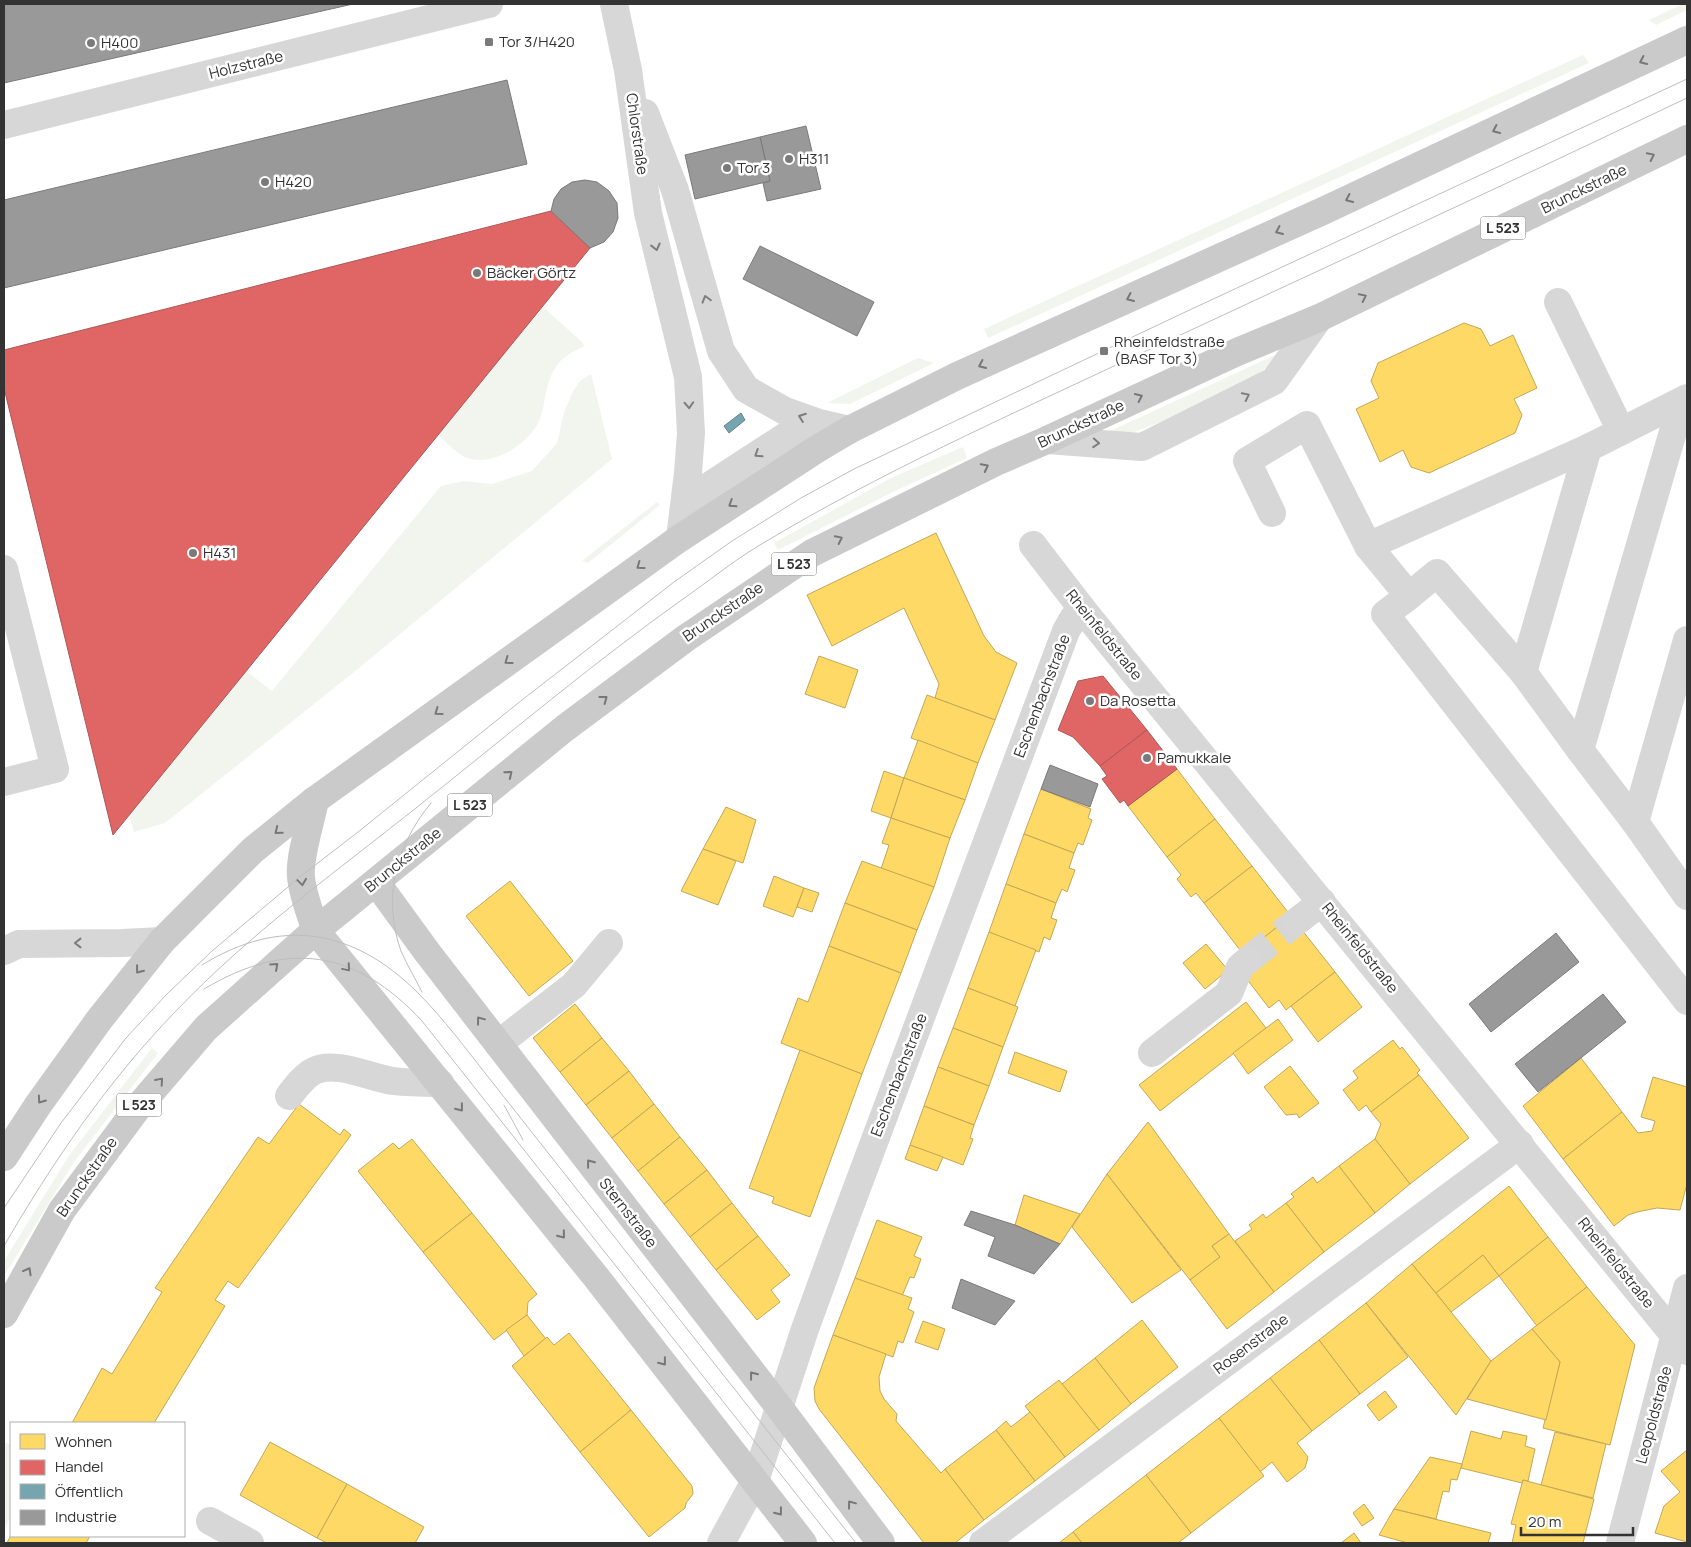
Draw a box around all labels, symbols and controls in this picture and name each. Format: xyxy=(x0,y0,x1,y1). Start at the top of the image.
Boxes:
place label: Tor 3/H420 xyxy=(499,31,575,52)
place label: H400 xyxy=(101,32,138,53)
marker: Tor 3/H420 xyxy=(483,36,495,48)
marker: H400 xyxy=(85,37,97,49)
street label: Holzstraße xyxy=(207,45,285,84)
one-way arrow xyxy=(1639,55,1648,65)
street label: Chlorstraße xyxy=(621,92,654,176)
one-way arrow xyxy=(1492,124,1501,134)
place label: H311 xyxy=(799,148,829,169)
one-way arrow xyxy=(1646,152,1655,163)
marker: H311 xyxy=(783,153,795,165)
place label: Tor 3 xyxy=(737,157,770,178)
street label: Brunckstraße xyxy=(1537,159,1630,218)
marker: Tor 3 xyxy=(721,162,733,174)
place label: H420 xyxy=(275,171,312,192)
marker: H420 xyxy=(259,176,271,188)
one-way arrow xyxy=(1345,193,1354,203)
road number: L 523 xyxy=(1480,217,1526,240)
one-way arrow xyxy=(1275,225,1284,235)
one-way arrow xyxy=(650,242,661,251)
place label: Bäcker Görtz xyxy=(487,262,576,283)
marker: Bäcker Görtz xyxy=(471,267,483,279)
one-way arrow xyxy=(1126,291,1135,302)
one-way arrow xyxy=(1358,292,1367,303)
one-way arrow xyxy=(701,296,711,304)
place label: Rheinfeldstraße (BASF Tor 3) xyxy=(1114,331,1225,369)
marker: Rheinfeldstraße (BASF Tor 3) xyxy=(1098,345,1110,357)
one-way arrow xyxy=(978,358,987,369)
one-way arrow xyxy=(1241,391,1250,402)
one-way arrow xyxy=(1134,393,1143,403)
street label: Brunckstraße xyxy=(1034,394,1128,453)
one-way arrow xyxy=(684,401,695,409)
one-way arrow xyxy=(799,413,807,423)
one-way arrow xyxy=(1092,438,1100,449)
one-way arrow xyxy=(754,448,763,458)
one-way arrow xyxy=(980,463,989,473)
one-way arrow xyxy=(728,498,737,508)
one-way arrow xyxy=(834,535,843,545)
place label: H431 xyxy=(203,542,236,563)
marker: H431 xyxy=(187,547,199,559)
road number: L 523 xyxy=(772,552,816,576)
one-way arrow xyxy=(636,560,646,569)
street label: Brunckstraße xyxy=(678,577,767,646)
street label: Rheinfeldstraße xyxy=(1061,585,1148,685)
street label: Eschenbachstraße xyxy=(1008,631,1075,761)
one-way arrow xyxy=(505,655,514,664)
place label: Da Rosetta xyxy=(1100,690,1176,711)
marker: Da Rosetta xyxy=(1084,695,1096,707)
one-way arrow xyxy=(598,696,608,705)
one-way arrow xyxy=(434,706,444,715)
place label: Pamukkale xyxy=(1157,747,1231,768)
marker: Pamukkale xyxy=(1141,752,1153,764)
one-way arrow xyxy=(503,771,512,779)
road number: L 523 xyxy=(448,794,492,816)
street label: Brunckstraße xyxy=(360,822,446,897)
one-way arrow xyxy=(274,825,283,834)
one-way arrow xyxy=(297,878,307,886)
street label: Rheinfeldstraße xyxy=(1317,898,1404,998)
one-way arrow xyxy=(74,938,82,948)
one-way arrow xyxy=(342,962,350,971)
one-way arrow xyxy=(269,963,278,972)
one-way arrow xyxy=(136,964,144,973)
street label: Eschenbachstraße xyxy=(865,1010,932,1140)
one-way arrow xyxy=(477,1016,486,1026)
one-way arrow xyxy=(154,1077,163,1086)
one-way arrow xyxy=(38,1094,47,1104)
road number: L 523 xyxy=(116,1094,162,1116)
one-way arrow xyxy=(454,1103,463,1112)
street label: Brunckstraße xyxy=(51,1132,122,1221)
one-way arrow xyxy=(587,1160,595,1169)
street label: Sternstraße xyxy=(595,1173,662,1252)
street label: Rheinfeldstraße xyxy=(1573,1213,1660,1313)
one-way arrow xyxy=(556,1229,564,1238)
one-way arrow xyxy=(21,1268,31,1277)
street label: Rosenstraße xyxy=(1209,1308,1293,1379)
one-way arrow xyxy=(657,1357,666,1366)
street label: Leopoldstraße xyxy=(1630,1363,1677,1466)
one-way arrow xyxy=(751,1372,759,1381)
legend xyxy=(10,1422,185,1537)
text: Wohnen xyxy=(55,1431,112,1452)
text: Handel xyxy=(55,1456,104,1477)
text: Öffentlich xyxy=(55,1481,123,1502)
one-way arrow xyxy=(849,1501,857,1510)
scale bar xyxy=(1521,1504,1634,1536)
text: Industrie xyxy=(55,1506,117,1527)
one-way arrow xyxy=(774,1506,782,1515)
text: 20 m xyxy=(1528,1511,1561,1532)

